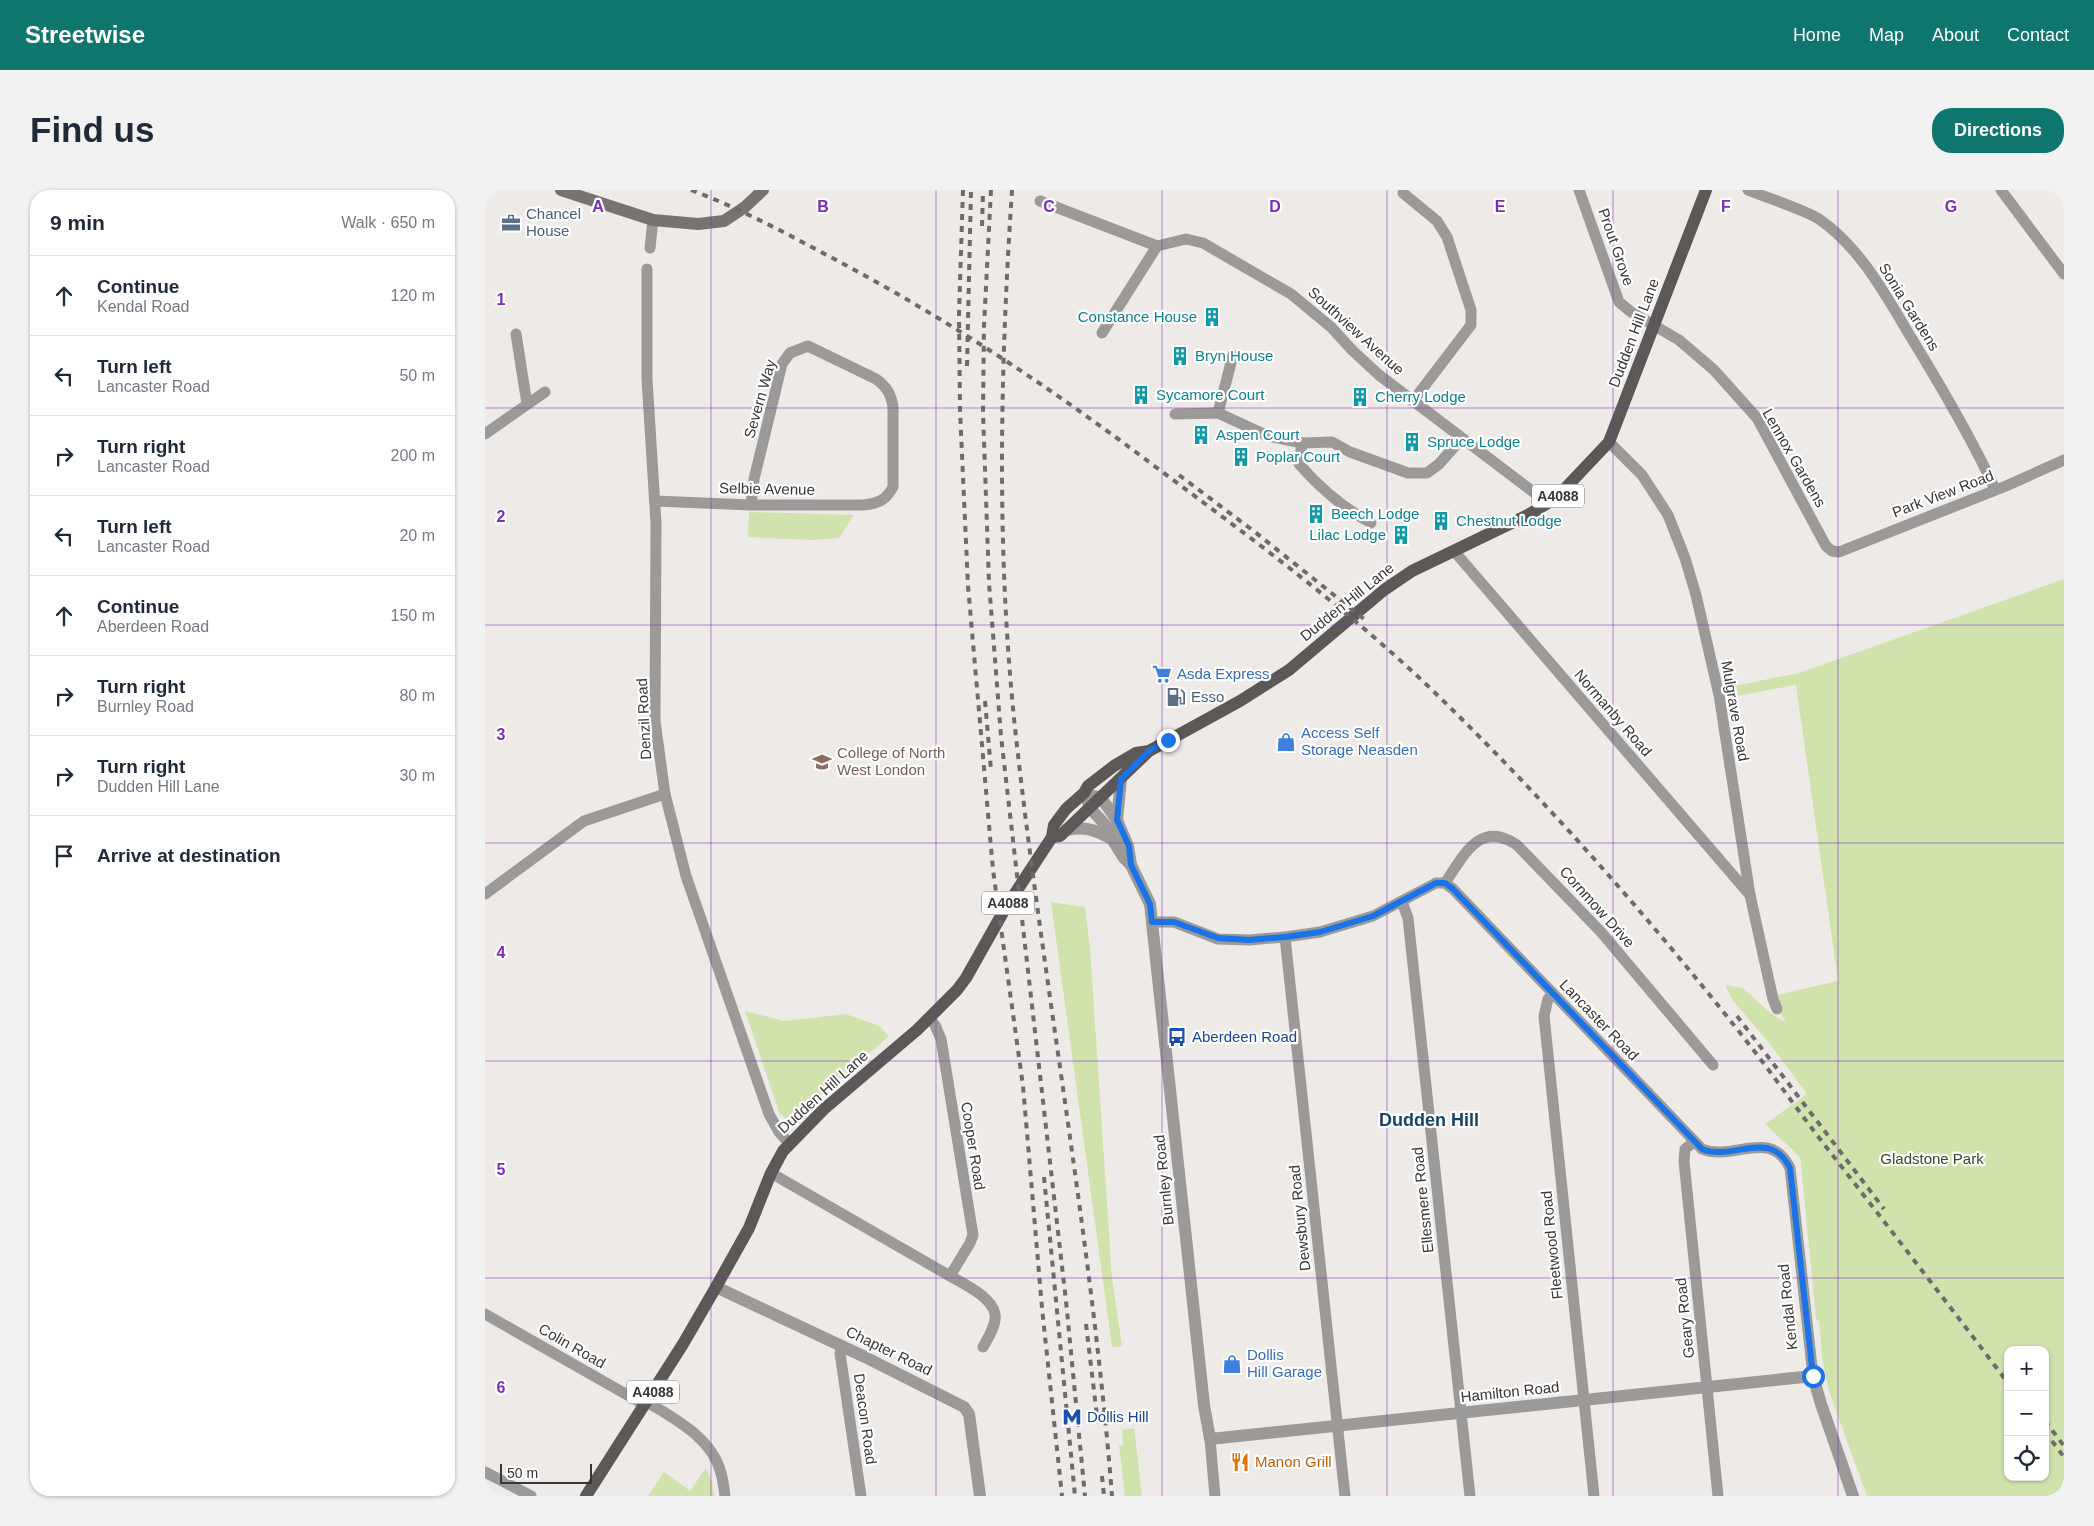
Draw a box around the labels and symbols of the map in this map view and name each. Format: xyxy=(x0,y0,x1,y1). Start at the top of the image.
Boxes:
text: A xyxy=(592,198,604,215)
text: B xyxy=(817,198,829,215)
text: C xyxy=(1043,198,1055,215)
text: D xyxy=(1269,198,1281,215)
text: E xyxy=(1495,198,1506,215)
text: F xyxy=(1721,198,1731,215)
text: G xyxy=(1945,198,1957,215)
place label: Chancel House xyxy=(526,205,581,239)
street label: Prout Grove xyxy=(1595,206,1638,288)
office icon: Chancel House xyxy=(500,212,522,234)
street label: Sonia Gardens xyxy=(1876,260,1943,354)
street label: Dudden Hill Lane xyxy=(1605,276,1662,390)
street label: Southview Avenue xyxy=(1305,283,1408,378)
text: 1 xyxy=(497,291,506,308)
building icon: Constance House xyxy=(1201,306,1223,328)
place label: Constance House xyxy=(1078,308,1197,325)
building icon: Bryn House xyxy=(1169,345,1191,367)
place label: Bryn House xyxy=(1195,347,1273,364)
street label: Severn Way xyxy=(740,357,779,440)
building icon: Sycamore Court xyxy=(1130,384,1152,406)
place label: Sycamore Court xyxy=(1156,386,1265,403)
building icon: Cherry Lodge xyxy=(1349,386,1371,408)
place label: Cherry Lodge xyxy=(1375,388,1466,405)
street label: Lennox Gardens xyxy=(1759,405,1830,510)
building icon: Aspen Court xyxy=(1190,424,1212,446)
place label: Aspen Court xyxy=(1216,426,1300,443)
building icon: Spruce Lodge xyxy=(1401,431,1423,453)
place label: Spruce Lodge xyxy=(1427,433,1520,450)
building icon: Poplar Court xyxy=(1230,446,1252,468)
place label: Poplar Court xyxy=(1256,448,1341,465)
street label: Park View Road xyxy=(1890,466,1996,521)
street label: Selbie Avenue xyxy=(719,479,815,498)
road number: A4088 xyxy=(1532,484,1584,508)
building icon: Beech Lodge xyxy=(1305,503,1327,525)
place label: Beech Lodge xyxy=(1331,505,1419,522)
text: 2 xyxy=(497,508,506,525)
building icon: Chestnut Lodge xyxy=(1430,510,1452,532)
place label: Chestnut Lodge xyxy=(1456,512,1562,529)
building icon: Lilac Lodge xyxy=(1390,524,1412,546)
place label: Lilac Lodge xyxy=(1309,526,1386,543)
street label: Dudden Hill Lane xyxy=(1297,559,1397,644)
street label: Mulgrave Road xyxy=(1718,659,1753,762)
supermarket icon: Asda Express xyxy=(1151,663,1173,685)
place label: Asda Express xyxy=(1177,665,1270,682)
street label: Normanby Road xyxy=(1571,666,1656,759)
street label: Denzil Road xyxy=(633,678,654,760)
fuel station icon: Esso xyxy=(1165,686,1187,708)
place label: Esso xyxy=(1191,688,1224,705)
place label: Access Self Storage Neasden xyxy=(1301,724,1418,758)
text: 3 xyxy=(497,726,506,743)
route end xyxy=(1157,729,1180,752)
shop icon: Access Self Storage Neasden xyxy=(1275,731,1297,753)
place label: College of North West London xyxy=(837,744,945,778)
school or university icon: College of North West London xyxy=(811,751,833,773)
street label: Cornmow Drive xyxy=(1556,863,1638,951)
road number: A4088 xyxy=(982,891,1034,914)
text: 4 xyxy=(497,944,506,961)
street label: Lancaster Road xyxy=(1556,976,1642,1064)
bus stop icon: Aberdeen Road xyxy=(1166,1026,1188,1048)
place label: Aberdeen Road xyxy=(1192,1028,1297,1045)
street label: Dudden Hill Lane xyxy=(774,1047,871,1136)
street label: Cooper Road xyxy=(958,1101,989,1191)
district label: Dudden Hill xyxy=(1379,1110,1479,1130)
street label: Burnley Road xyxy=(1150,1134,1177,1226)
street label: Ellesmere Road xyxy=(1408,1146,1437,1254)
park label: Gladstone Park xyxy=(1880,1150,1984,1167)
text: 5 xyxy=(497,1161,506,1178)
street label: Dewsbury Road xyxy=(1285,1164,1314,1272)
street label: Fleetwood Road xyxy=(1537,1190,1566,1300)
street label: Kendal Road xyxy=(1775,1263,1800,1351)
street label: Geary Road xyxy=(1672,1277,1697,1359)
street label: Colin Road xyxy=(536,1320,609,1371)
street label: Chapter Road xyxy=(844,1322,935,1379)
place label: Dollis Hill Garage xyxy=(1247,1346,1322,1380)
shop icon: Dollis Hill Garage xyxy=(1221,1353,1243,1375)
route start xyxy=(1802,1365,1825,1388)
street label: Deacon Road xyxy=(851,1372,880,1466)
street label: Hamilton Road xyxy=(1460,1378,1560,1405)
text: 6 xyxy=(497,1379,506,1396)
road number: A4088 xyxy=(627,1380,679,1404)
metro station icon: Dollis Hill xyxy=(1061,1406,1083,1428)
place label: Dollis Hill xyxy=(1087,1408,1149,1425)
restaurant icon: Manon Grill xyxy=(1229,1451,1251,1473)
place label: Manon Grill xyxy=(1255,1453,1332,1470)
scale bar xyxy=(500,1461,593,1484)

